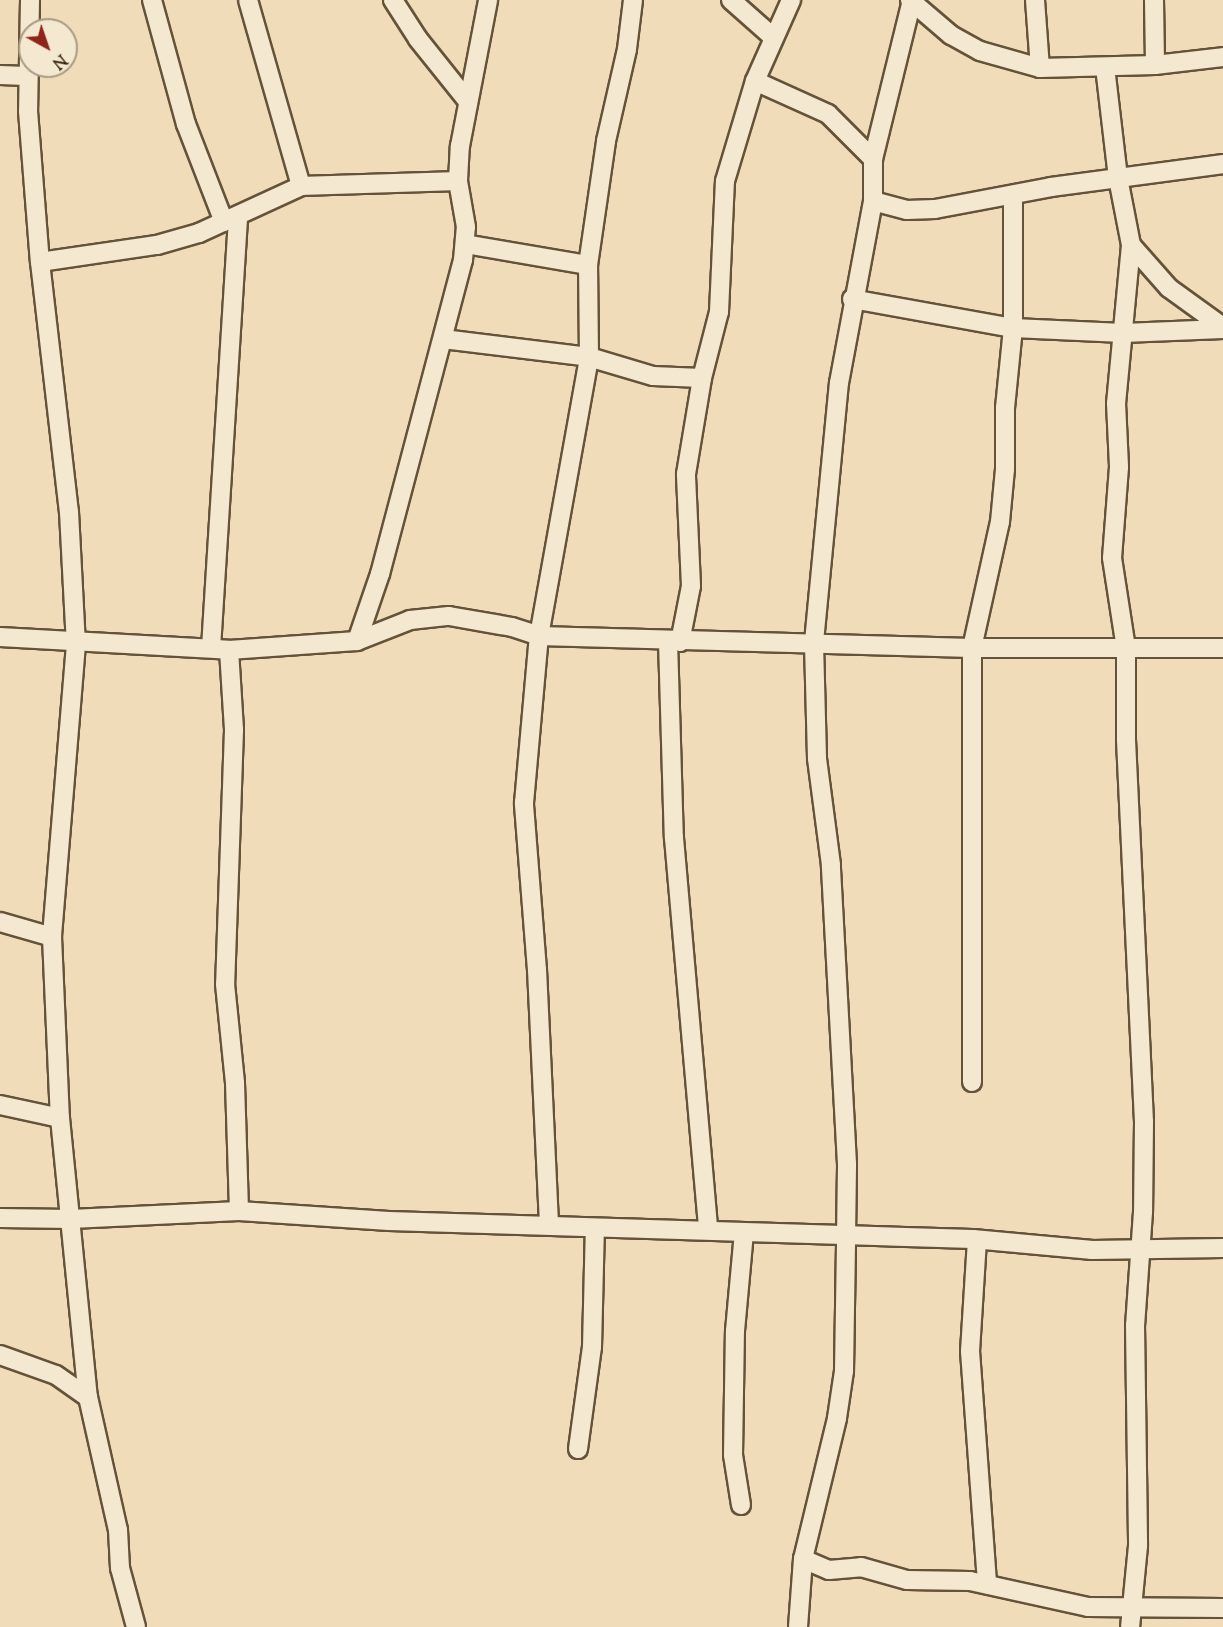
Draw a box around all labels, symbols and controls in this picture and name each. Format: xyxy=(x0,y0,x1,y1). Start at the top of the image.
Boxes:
north arrow xyxy=(18,18,78,78)
text: N xyxy=(46,48,71,74)

